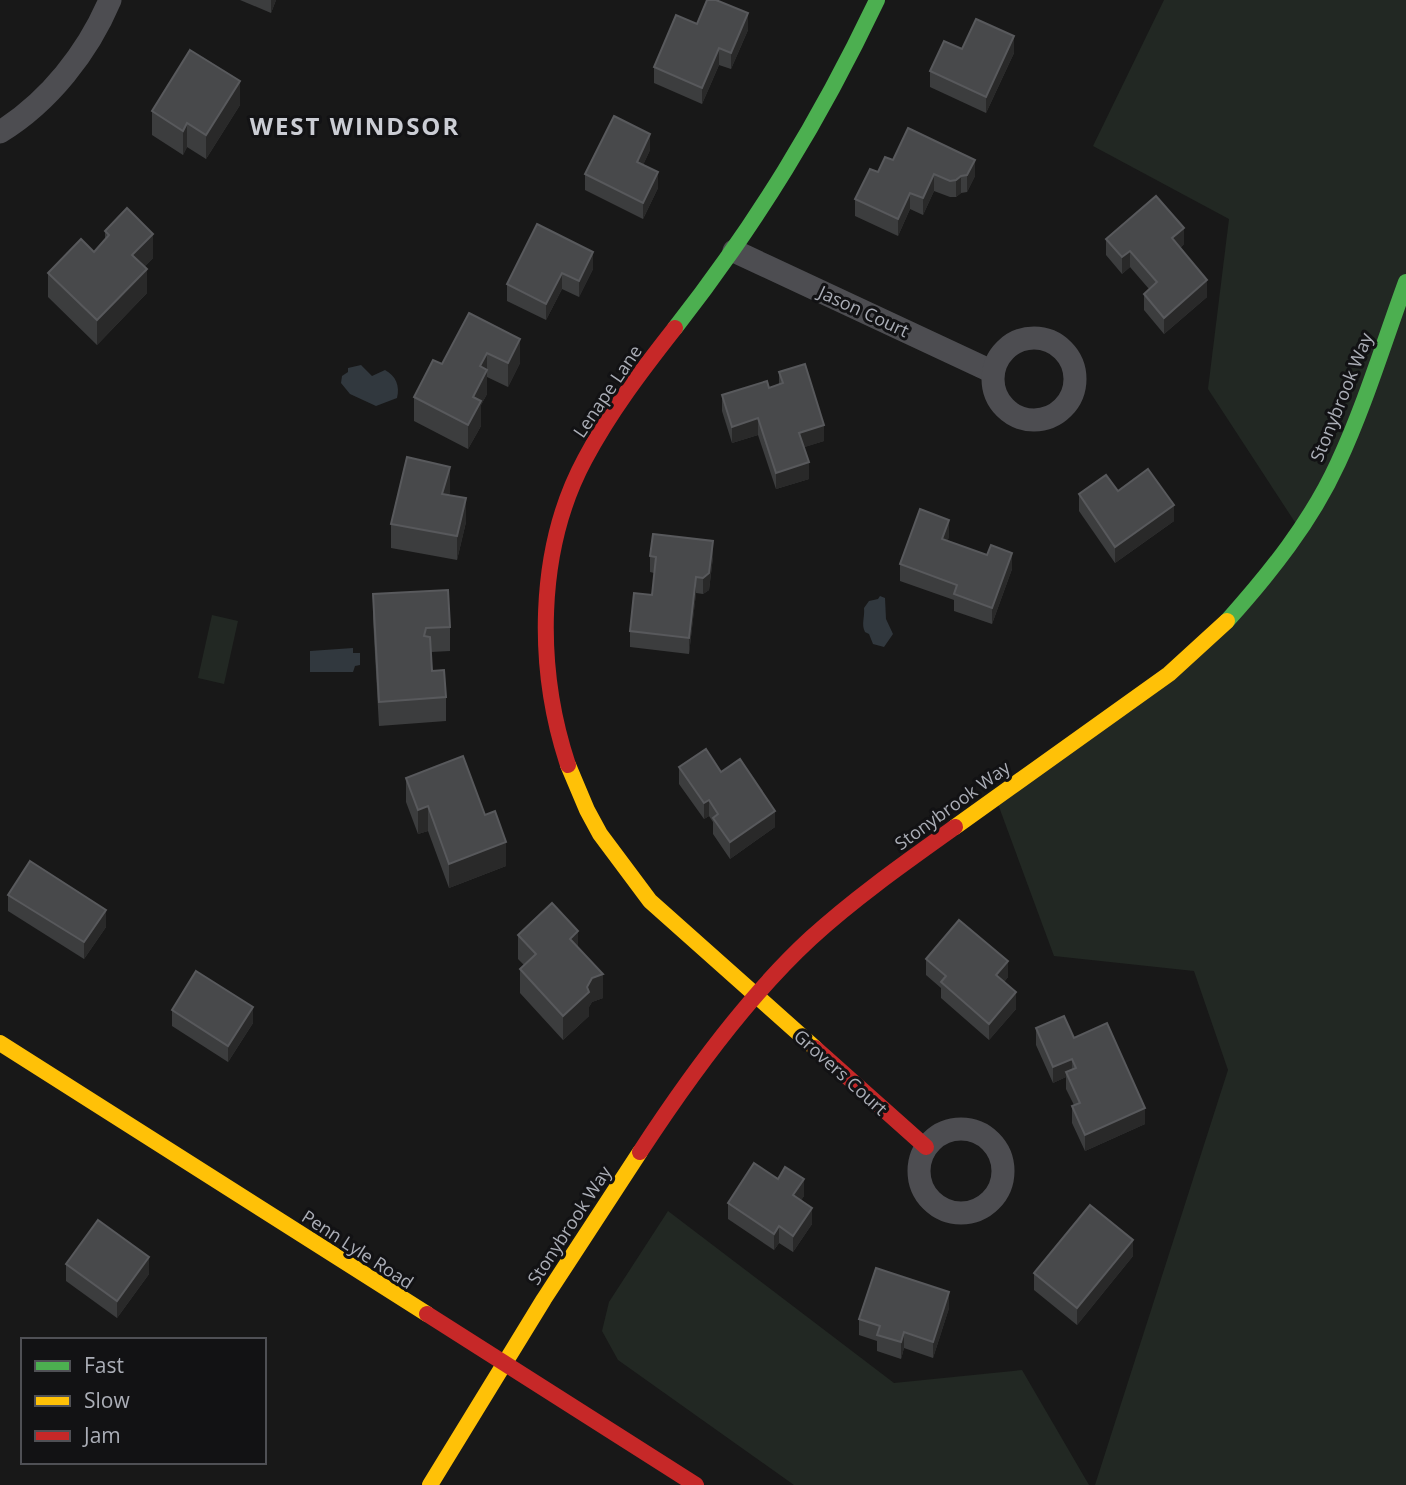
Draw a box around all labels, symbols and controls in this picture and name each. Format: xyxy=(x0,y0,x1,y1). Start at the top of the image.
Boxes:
district label: WEST WINDSOR xyxy=(250,109,460,142)
street label: Jason Court xyxy=(813,279,913,342)
street label: Stonybrook Way xyxy=(1304,328,1378,465)
street label: Lenape Lane xyxy=(567,340,647,442)
street label: Stonybrook Way xyxy=(890,754,1015,855)
street label: Grovers Court xyxy=(789,1024,893,1120)
street label: Stonybrook Way xyxy=(522,1160,617,1289)
street label: Penn Lyle Road xyxy=(298,1204,418,1294)
legend xyxy=(21,1338,266,1464)
text: Fast xyxy=(84,1351,124,1379)
text: Slow xyxy=(84,1386,130,1414)
text: Jam xyxy=(82,1421,121,1449)

